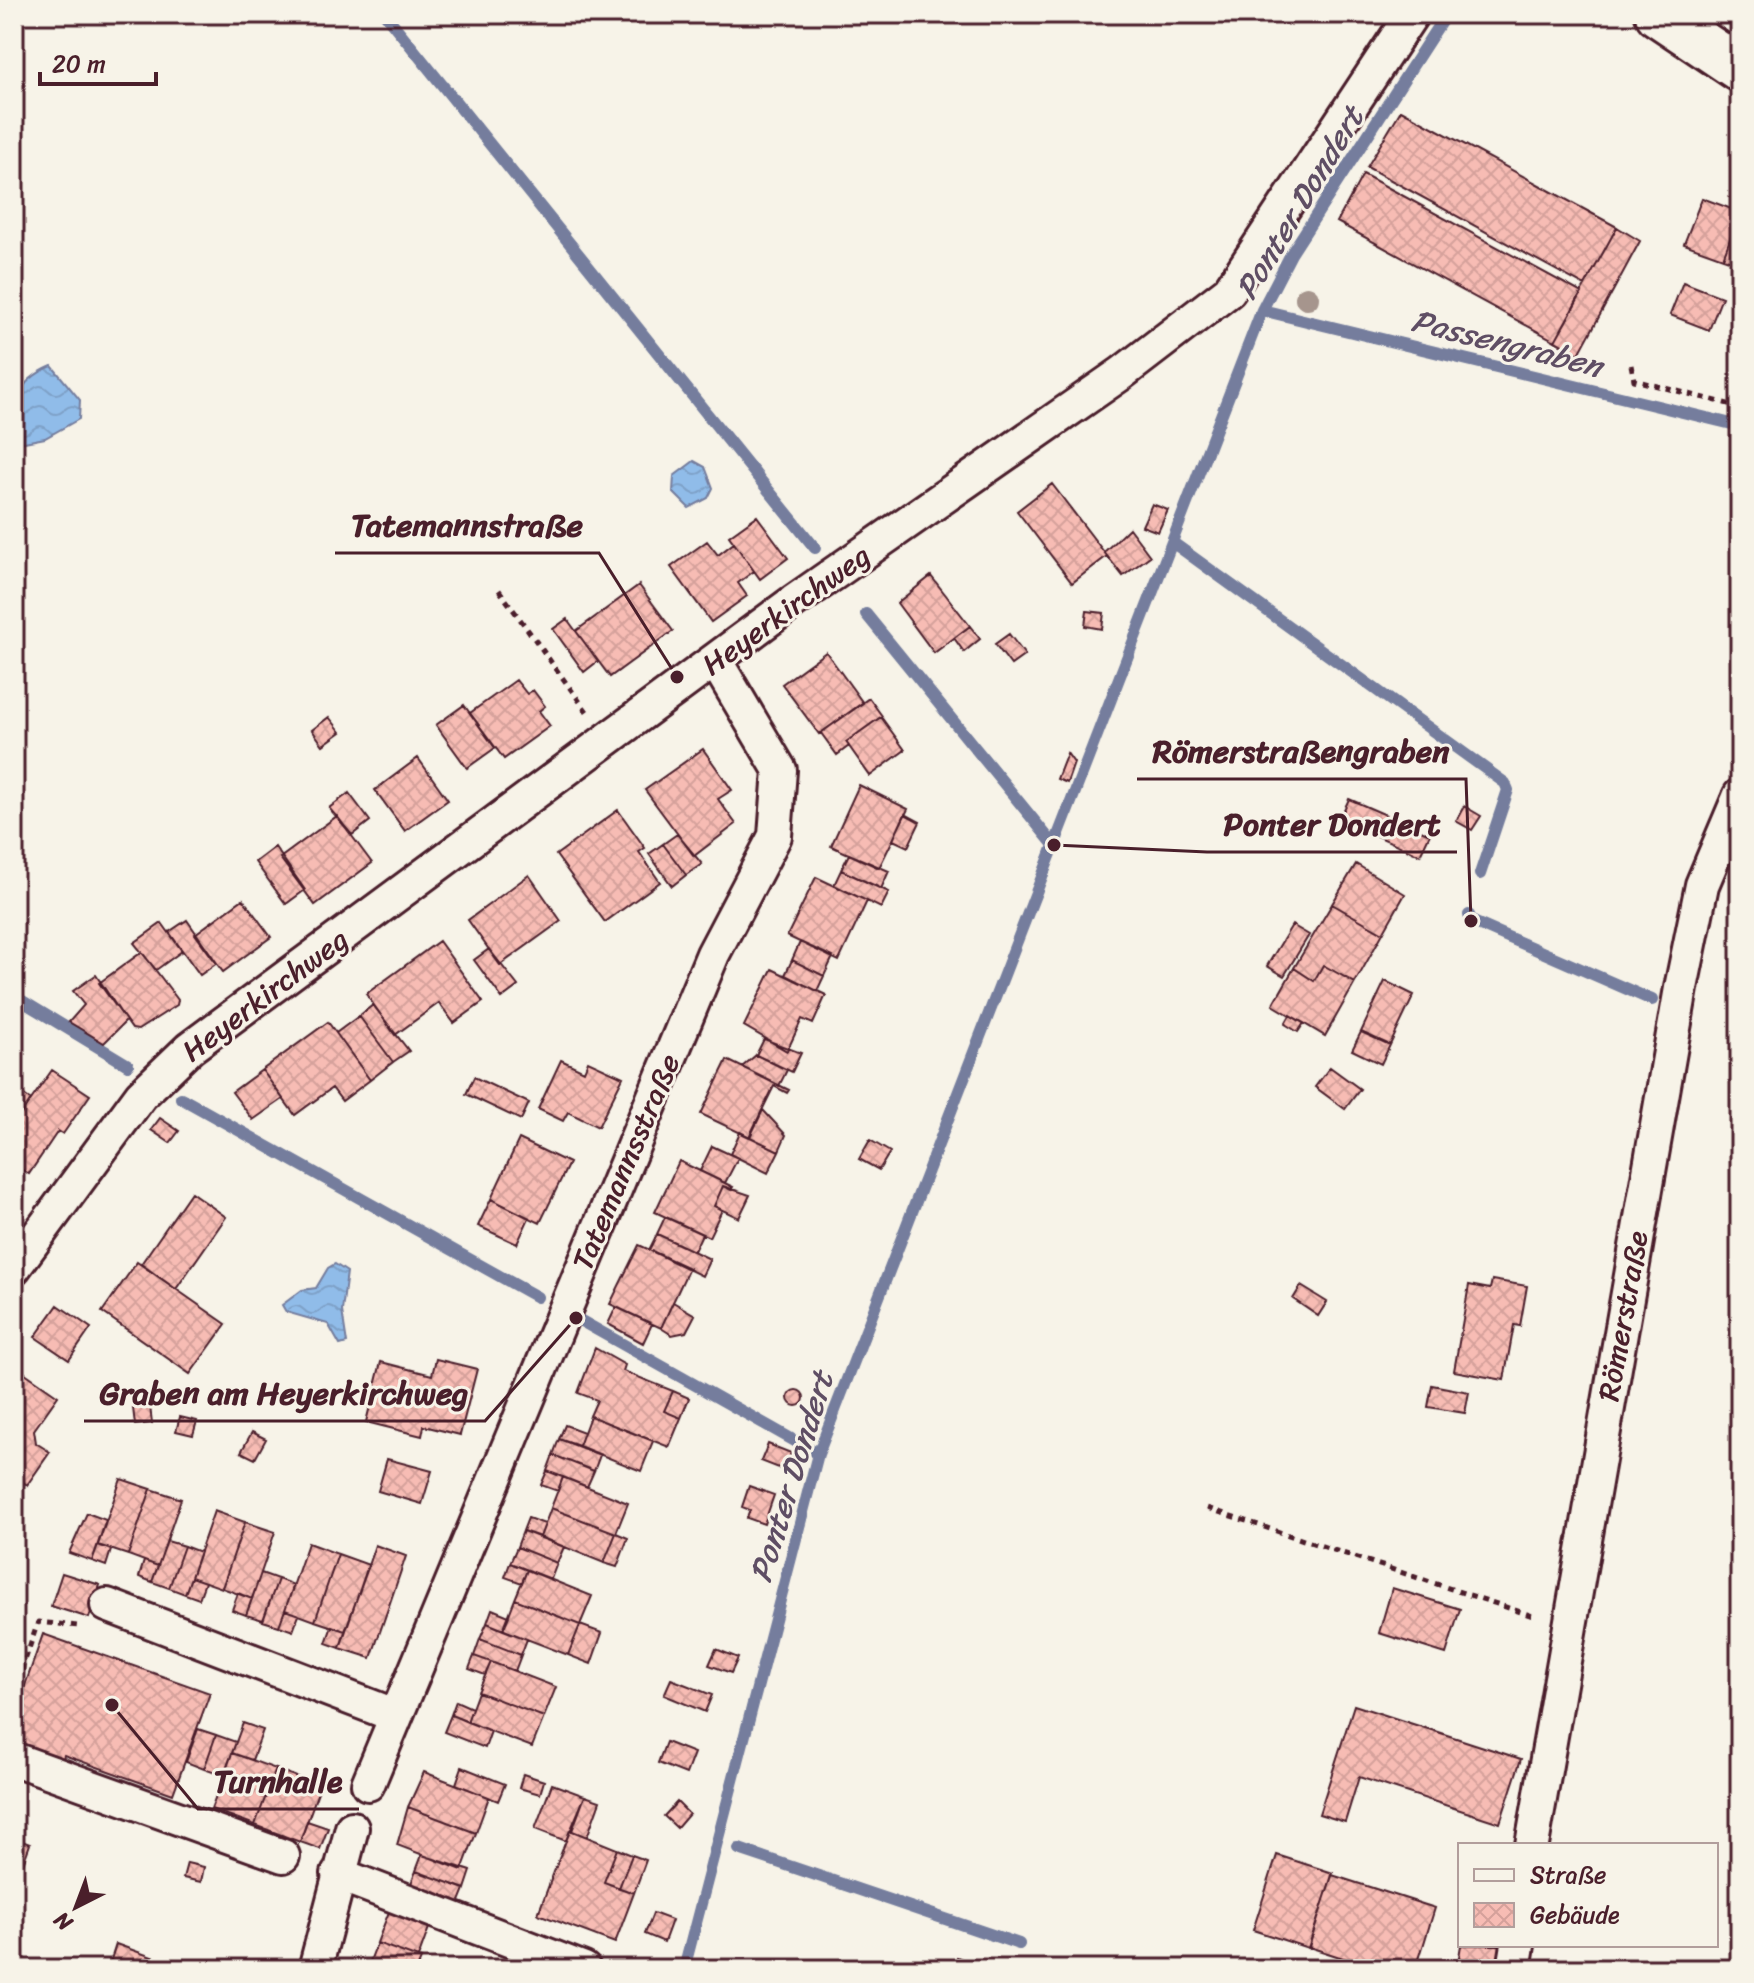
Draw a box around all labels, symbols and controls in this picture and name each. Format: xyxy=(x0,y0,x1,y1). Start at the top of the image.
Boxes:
scale bar xyxy=(40,36,156,86)
text: 20 m xyxy=(52,43,106,85)
water label: Ponter Dondert xyxy=(1219,92,1382,311)
water label: Passengraben xyxy=(1405,292,1612,396)
callout: Tatemannstraße xyxy=(335,497,599,553)
text: Tatemannstraße xyxy=(351,497,584,554)
street label: Heyerkirchweg xyxy=(690,530,882,690)
callout: Römerstraßengraben xyxy=(1137,723,1466,779)
text: Römerstraßengraben xyxy=(1151,723,1450,780)
callout: Ponter Dondert xyxy=(1207,796,1457,852)
text: Ponter Dondert xyxy=(1223,796,1441,853)
street label: Heyerkirchweg xyxy=(170,914,360,1076)
street label: Tatemannsstraße xyxy=(556,1045,696,1279)
street label: Römerstraße xyxy=(1581,1227,1665,1405)
water label: Ponter Dondert xyxy=(732,1361,852,1589)
callout: Graben am Heyerkirchweg xyxy=(84,1365,485,1421)
text: Graben am Heyerkirchweg xyxy=(100,1365,469,1422)
callout: Turnhalle xyxy=(198,1753,359,1809)
text: Turnhalle xyxy=(214,1753,343,1810)
legend xyxy=(1458,1843,1718,1947)
text: Straße xyxy=(1530,1854,1606,1896)
north arrow xyxy=(36,1867,116,1947)
text: Gebäude xyxy=(1530,1894,1620,1936)
text: N xyxy=(44,1901,82,1942)

